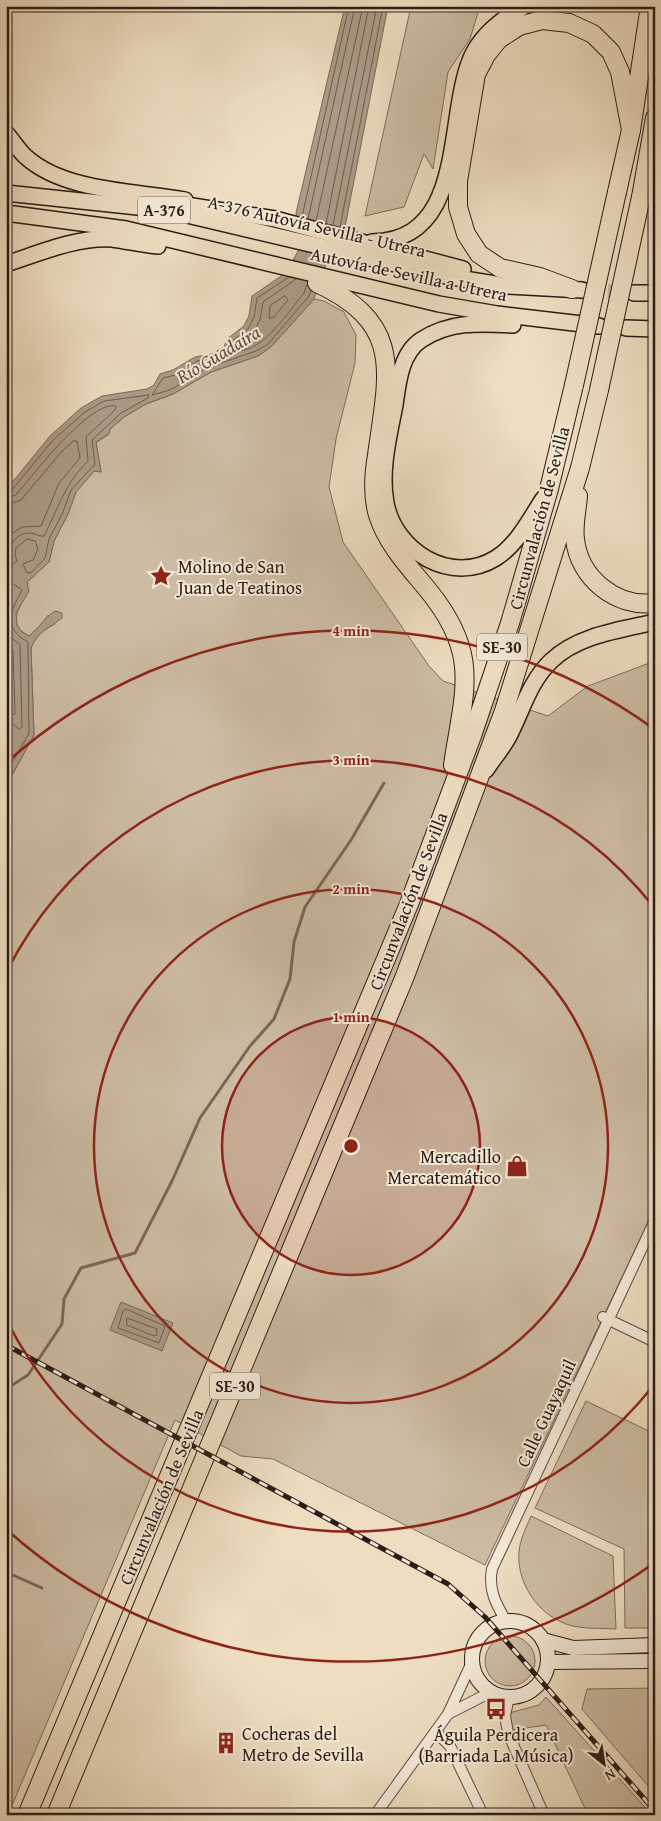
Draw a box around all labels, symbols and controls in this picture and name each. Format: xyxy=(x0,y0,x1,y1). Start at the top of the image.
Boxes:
street label: A-376 Autovía Sevilla - Utrera xyxy=(205,188,429,264)
road number: A-376 xyxy=(138,196,190,224)
street label: Autovía de Sevilla a Utrera xyxy=(308,240,510,308)
water label: Río Guadaíra xyxy=(170,318,266,391)
street label: Circunvalación de Sevilla xyxy=(502,423,577,613)
place label: Molino de San Juan de Teatinos xyxy=(176,553,302,601)
place icon: Molino de San Juan de Teatinos xyxy=(148,563,174,589)
text: 4 min xyxy=(332,620,370,641)
road number: SE-30 xyxy=(477,634,527,660)
text: 3 min xyxy=(332,749,370,770)
street label: Circunvalación de Sevilla xyxy=(362,808,455,994)
text: 2 min xyxy=(332,878,370,899)
text: 1 min xyxy=(332,1006,370,1027)
centre of rings xyxy=(342,1137,360,1155)
place label: Mercadillo Mercatemático xyxy=(388,1143,501,1191)
shop icon: Mercadillo Mercatemático xyxy=(504,1153,530,1179)
street label: Calle Guayaquil xyxy=(509,1355,583,1471)
road number: SE-30 xyxy=(210,1372,260,1400)
street label: Circunvalación de Sevilla xyxy=(112,1404,210,1589)
bus stop icon: Águila Perdicera (Barriada La Música) xyxy=(483,1696,509,1722)
place label: Cocheras del Metro de Sevilla xyxy=(242,1720,364,1768)
place label: Águila Perdicera (Barriada La Música) xyxy=(418,1721,574,1769)
building icon: Cocheras del Metro de Sevilla xyxy=(213,1730,239,1756)
north arrow xyxy=(578,1738,628,1788)
text: N xyxy=(601,1764,620,1787)

